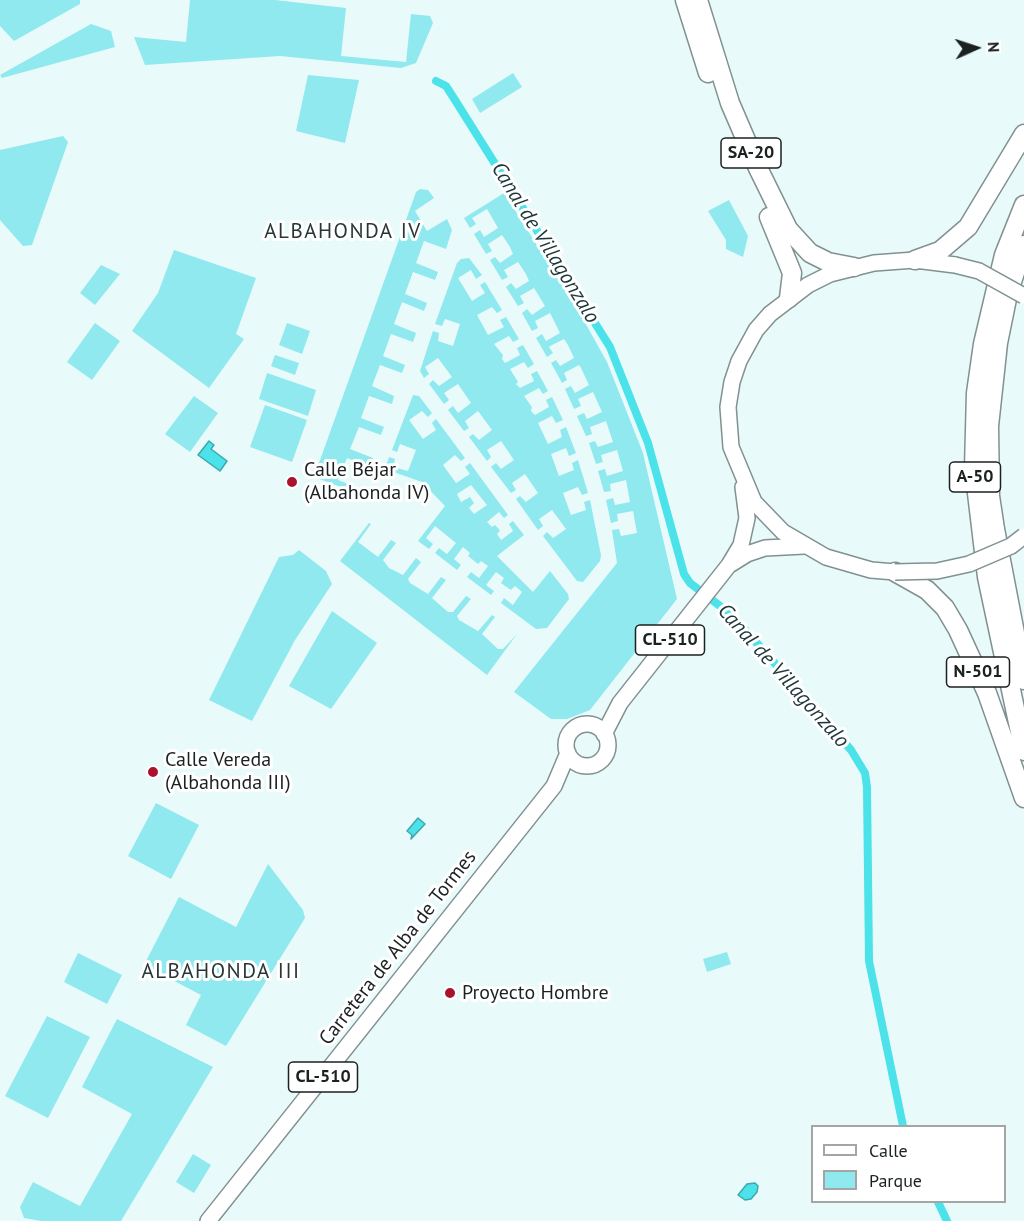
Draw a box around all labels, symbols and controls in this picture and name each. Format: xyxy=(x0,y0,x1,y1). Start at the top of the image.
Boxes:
north arrow xyxy=(946,18,1006,78)
text: N xyxy=(984,41,1004,53)
road number: SA-20 xyxy=(721,138,781,168)
water label: Canal de Villagonzalo xyxy=(485,158,605,328)
district label: ALBAHONDA IV xyxy=(264,219,422,245)
place label: Calle Béjar (Albahonda IV) xyxy=(304,458,429,505)
road number: A-50 xyxy=(950,462,1000,492)
marker: Calle Béjar (Albahonda IV) xyxy=(285,475,299,489)
water label: Canal de Villagonzalo xyxy=(712,599,854,753)
road number: CL-510 xyxy=(636,625,704,655)
road number: N-501 xyxy=(946,657,1010,687)
place label: Calle Vereda (Albahonda III) xyxy=(165,748,291,795)
marker: Calle Vereda (Albahonda III) xyxy=(146,765,160,779)
street label: Carretera de Alba de Tormes xyxy=(314,846,482,1050)
district label: ALBAHONDA III xyxy=(141,959,301,985)
place label: Proyecto Hombre xyxy=(462,981,609,1005)
marker: Proyecto Hombre xyxy=(443,986,457,1000)
road number: CL-510 xyxy=(288,1062,358,1092)
legend xyxy=(811,1125,1006,1203)
text: Calle xyxy=(869,1139,908,1162)
text: Parque xyxy=(869,1169,922,1192)

